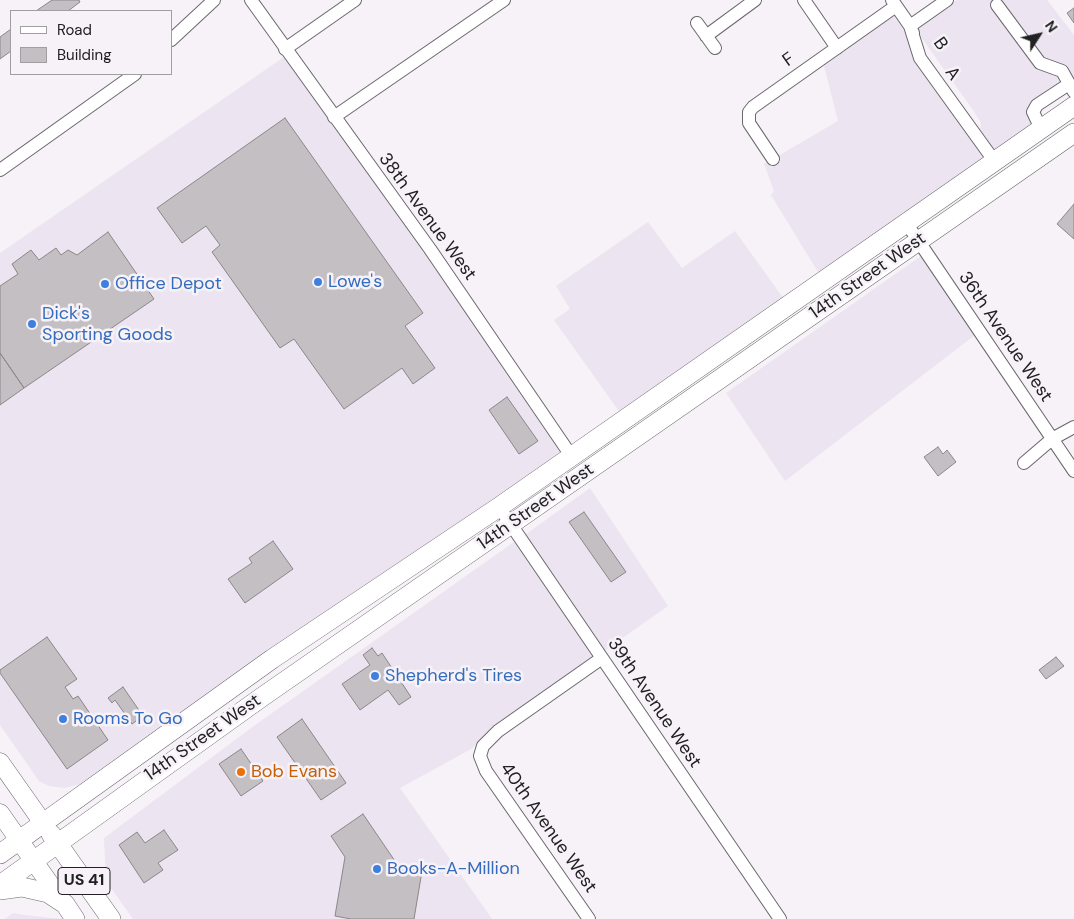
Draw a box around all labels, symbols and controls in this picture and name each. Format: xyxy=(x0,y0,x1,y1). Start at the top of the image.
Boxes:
legend xyxy=(10,10,172,75)
north arrow xyxy=(1014,10,1064,60)
text: N xyxy=(1041,17,1062,36)
text: Road xyxy=(57,20,92,40)
street label: B xyxy=(928,33,952,55)
text: Building xyxy=(57,45,112,65)
street label: F xyxy=(779,48,799,72)
street label: A xyxy=(940,63,964,85)
street label: 38th Avenue West xyxy=(374,149,480,285)
street label: 14th Street West xyxy=(806,228,930,324)
street label: 36th Avenue West xyxy=(953,268,1057,406)
place label: Lowe's xyxy=(328,271,382,293)
place label: Office Depot xyxy=(115,273,222,295)
marker: Lowe's xyxy=(312,276,324,288)
marker: Office Depot xyxy=(99,278,111,290)
place label: Dick's Sporting Goods xyxy=(42,303,173,346)
marker: Dick's Sporting Goods xyxy=(26,318,38,330)
street label: 14th Street West xyxy=(474,459,598,555)
street label: 39th Avenue West xyxy=(603,634,705,772)
place label: Shepherd's Tires xyxy=(385,665,522,687)
marker: Shepherd's Tires xyxy=(369,670,381,682)
street label: 14th Street West xyxy=(141,690,265,786)
place label: Rooms To Go xyxy=(73,708,183,730)
marker: Rooms To Go xyxy=(57,713,69,725)
street label: 40th Avenue West xyxy=(495,759,601,897)
place label: Bob Evans xyxy=(251,761,337,783)
marker: Bob Evans xyxy=(235,766,247,778)
place label: Books-A-Million xyxy=(387,858,520,880)
marker: Books-A-Million xyxy=(371,863,383,875)
road number: US 41 xyxy=(58,868,110,894)

